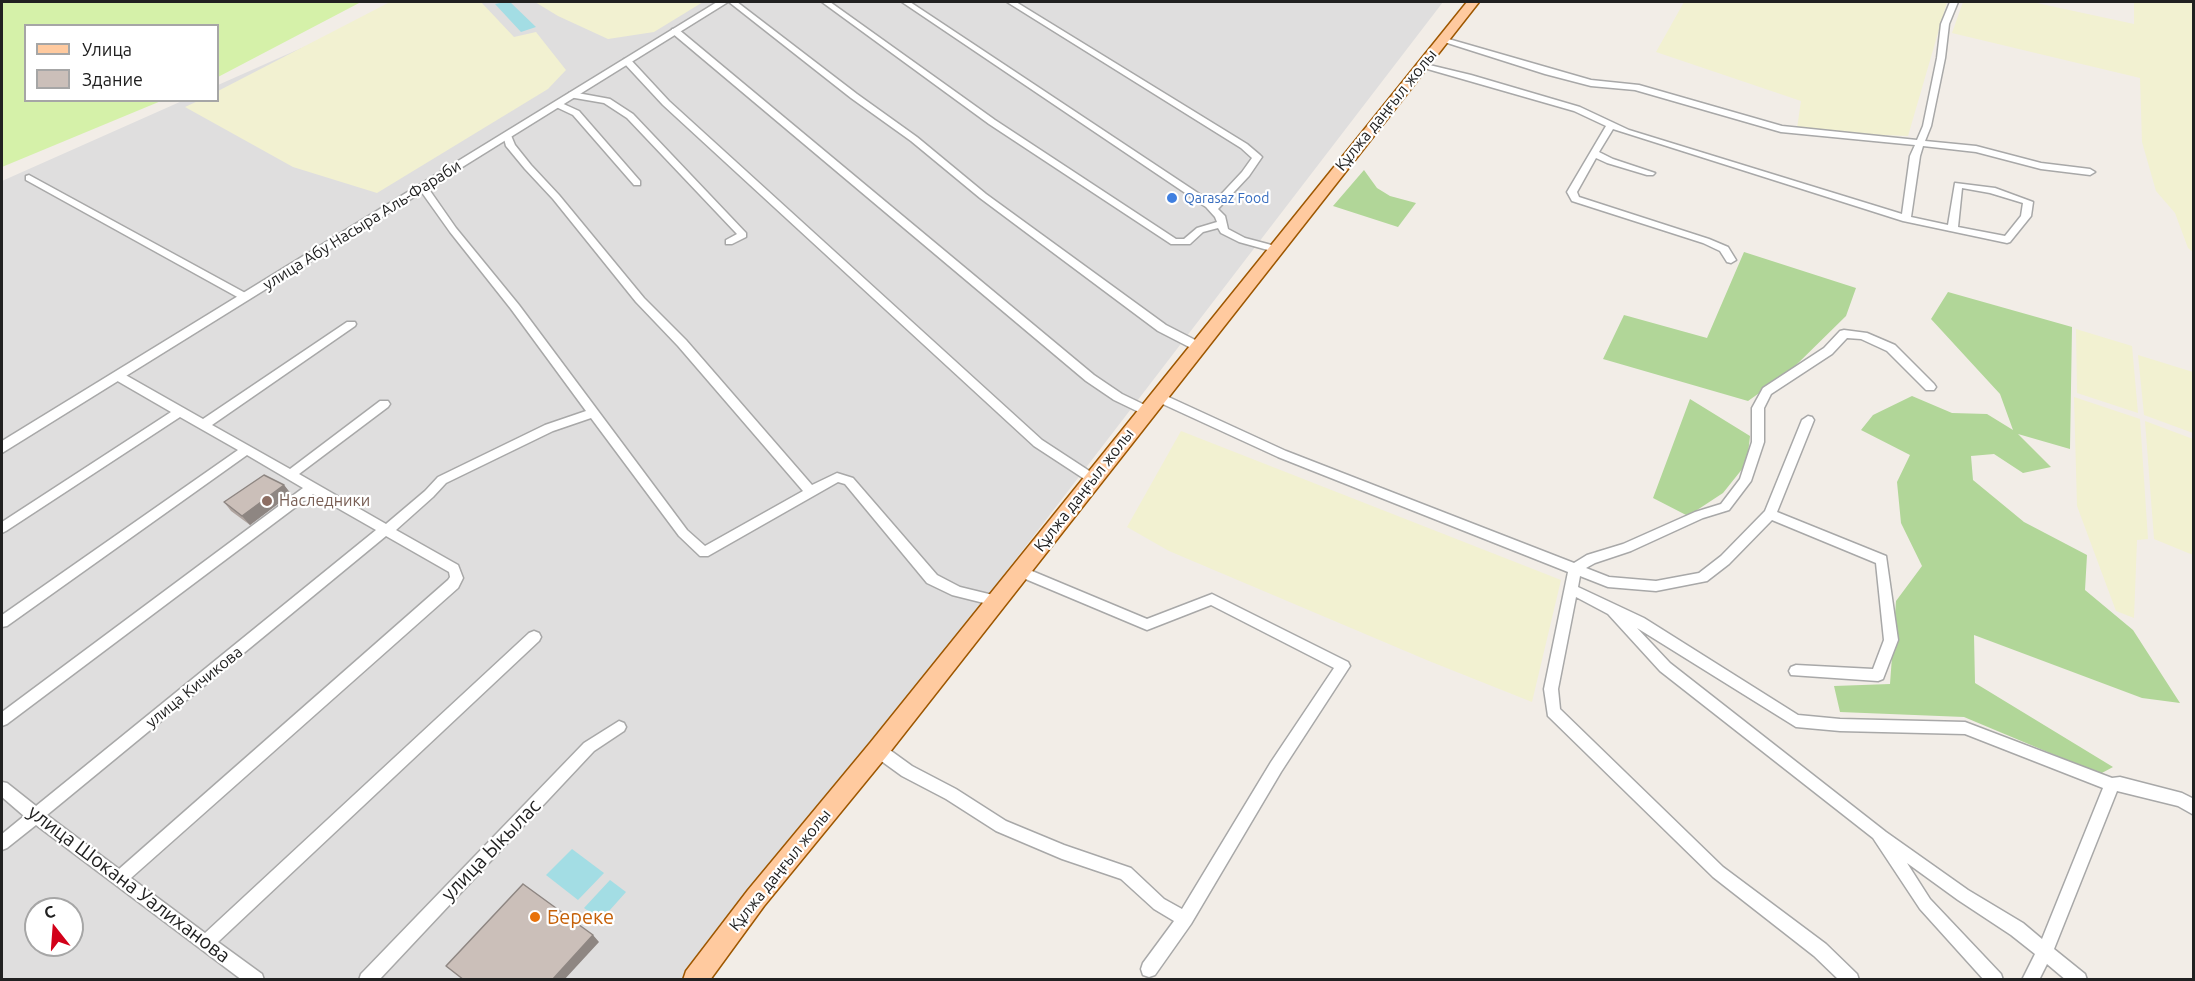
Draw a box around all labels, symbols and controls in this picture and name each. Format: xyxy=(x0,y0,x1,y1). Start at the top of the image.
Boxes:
legend xyxy=(24,24,219,102)
text: Улица xyxy=(82,39,132,59)
street label: Құлжа даңғыл жолы xyxy=(1331,45,1441,175)
text: Здание xyxy=(82,69,143,89)
street label: улица Абу Насыра Аль-Фараби xyxy=(259,156,465,294)
place label: Qarasaz Food xyxy=(1184,190,1269,206)
marker: Qarasaz Food xyxy=(1165,191,1179,205)
street label: Құлжа даңғыл жолы xyxy=(1030,425,1138,555)
place label: Наследники xyxy=(279,491,370,511)
marker: Наследники xyxy=(260,494,274,508)
street label: улица Кичикова xyxy=(142,642,246,732)
street label: улица Ыкылас xyxy=(436,794,546,906)
street label: улица Шокана Уалиханова xyxy=(23,800,235,968)
street label: Құлжа даңғыл жолы xyxy=(725,805,835,935)
north arrow xyxy=(24,897,84,957)
text: С xyxy=(42,902,57,922)
place label: Береке xyxy=(547,905,614,929)
marker: Береке xyxy=(528,910,542,924)

